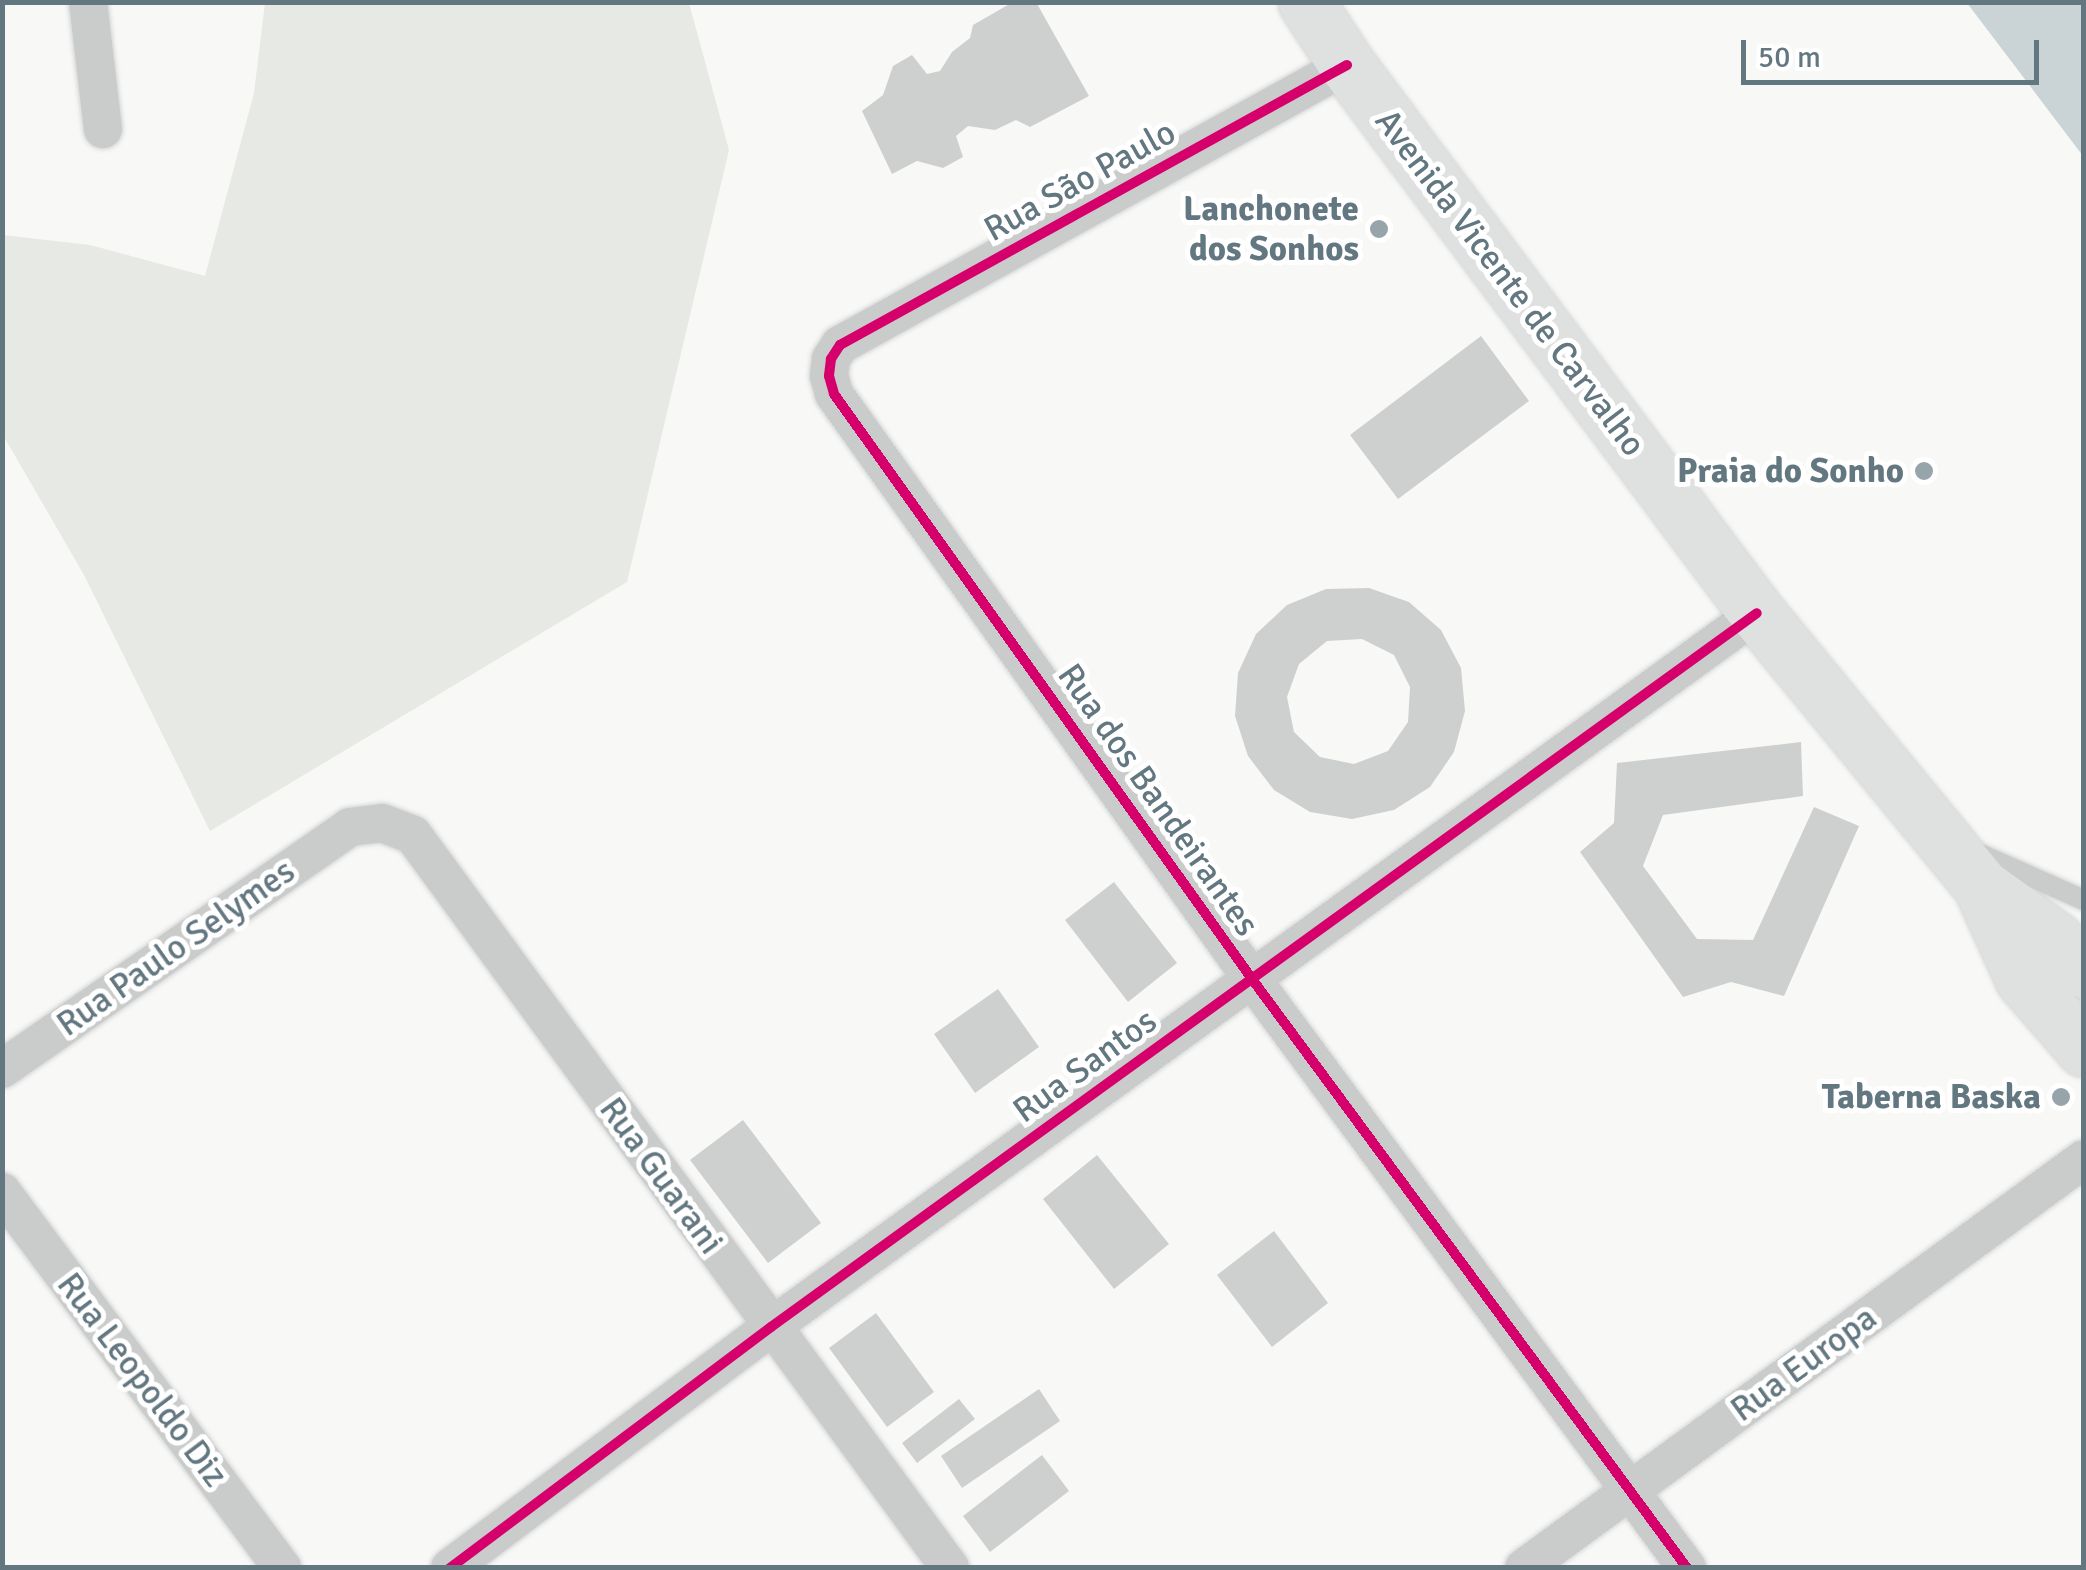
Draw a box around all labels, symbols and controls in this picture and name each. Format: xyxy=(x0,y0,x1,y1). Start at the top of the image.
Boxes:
scale bar xyxy=(1746,20,2044,82)
text: 50 m xyxy=(1758,39,1821,76)
street label: Avenida Vicente de Carvalho xyxy=(1366,101,1654,465)
street label: Rua São Paulo xyxy=(977,111,1183,251)
place label: Lanchonete dos Sonhos xyxy=(1183,188,1359,270)
marker: Lanchonete dos Sonhos xyxy=(1368,218,1390,240)
place label: Praia do Sonho xyxy=(1677,450,1904,492)
marker: Praia do Sonho xyxy=(1913,460,1935,482)
street label: Rua dos Bandeirantes xyxy=(1048,656,1268,944)
street label: Rua Paulo Selymes xyxy=(49,850,303,1046)
street label: Rua Santos xyxy=(1005,1000,1165,1132)
place label: Taberna Baska xyxy=(1822,1076,2041,1118)
marker: Taberna Baska xyxy=(2050,1086,2072,1108)
street label: Rua Guarani xyxy=(590,1090,732,1262)
street label: Rua Leopoldo Diz xyxy=(48,1265,236,1495)
street label: Rua Europa xyxy=(1723,1297,1885,1431)

